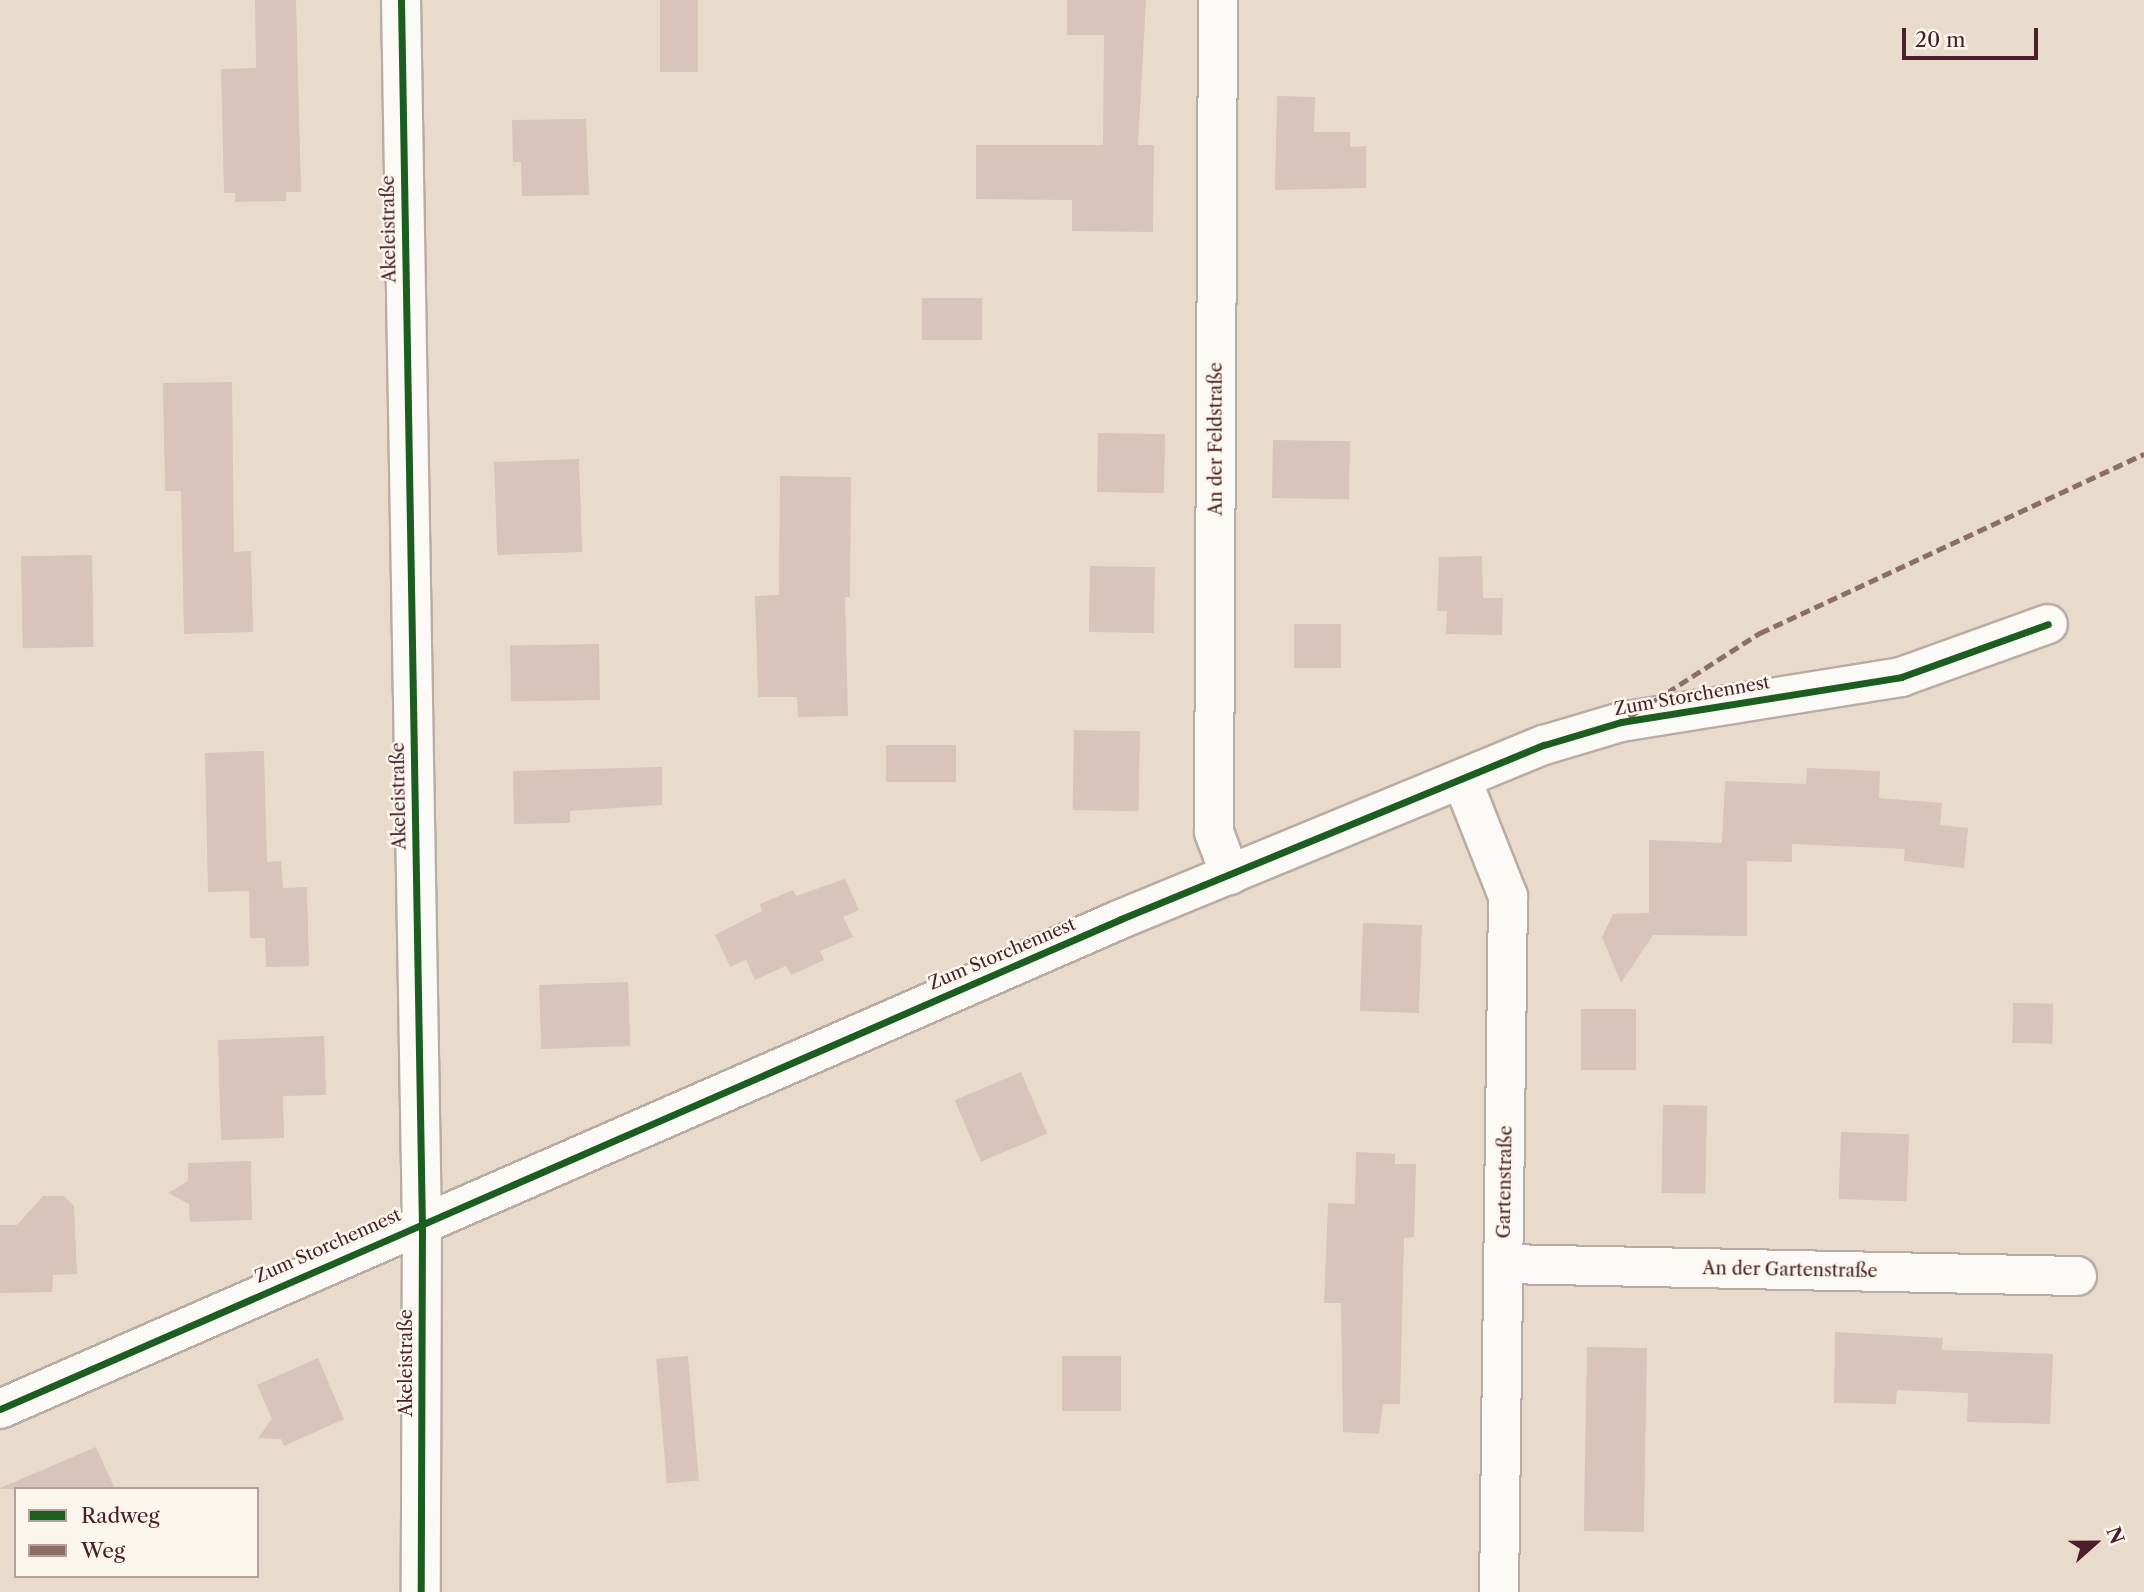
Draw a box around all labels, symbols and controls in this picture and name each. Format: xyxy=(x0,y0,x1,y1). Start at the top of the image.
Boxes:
scale bar xyxy=(1906,14,2042,58)
text: 20 m xyxy=(1915,27,1966,52)
street label: Akeleistraße xyxy=(377,175,401,283)
street label: An der Feldstraße xyxy=(1205,362,1227,516)
street label: Zum Storchennest xyxy=(1612,672,1772,720)
street label: Akeleistraße xyxy=(387,742,411,850)
street label: Zum Storchennest xyxy=(925,913,1079,995)
street label: Gartenstraße xyxy=(1493,1125,1517,1239)
street label: Zum Storchennest xyxy=(252,1204,404,1288)
street label: An der Gartenstraße xyxy=(1702,1258,1878,1282)
street label: Akeleistraße xyxy=(395,1309,417,1417)
legend xyxy=(14,1487,259,1578)
text: Radweg xyxy=(81,1503,160,1528)
north arrow xyxy=(2060,1508,2130,1578)
text: N xyxy=(2101,1523,2129,1547)
text: Weg xyxy=(81,1538,125,1563)

